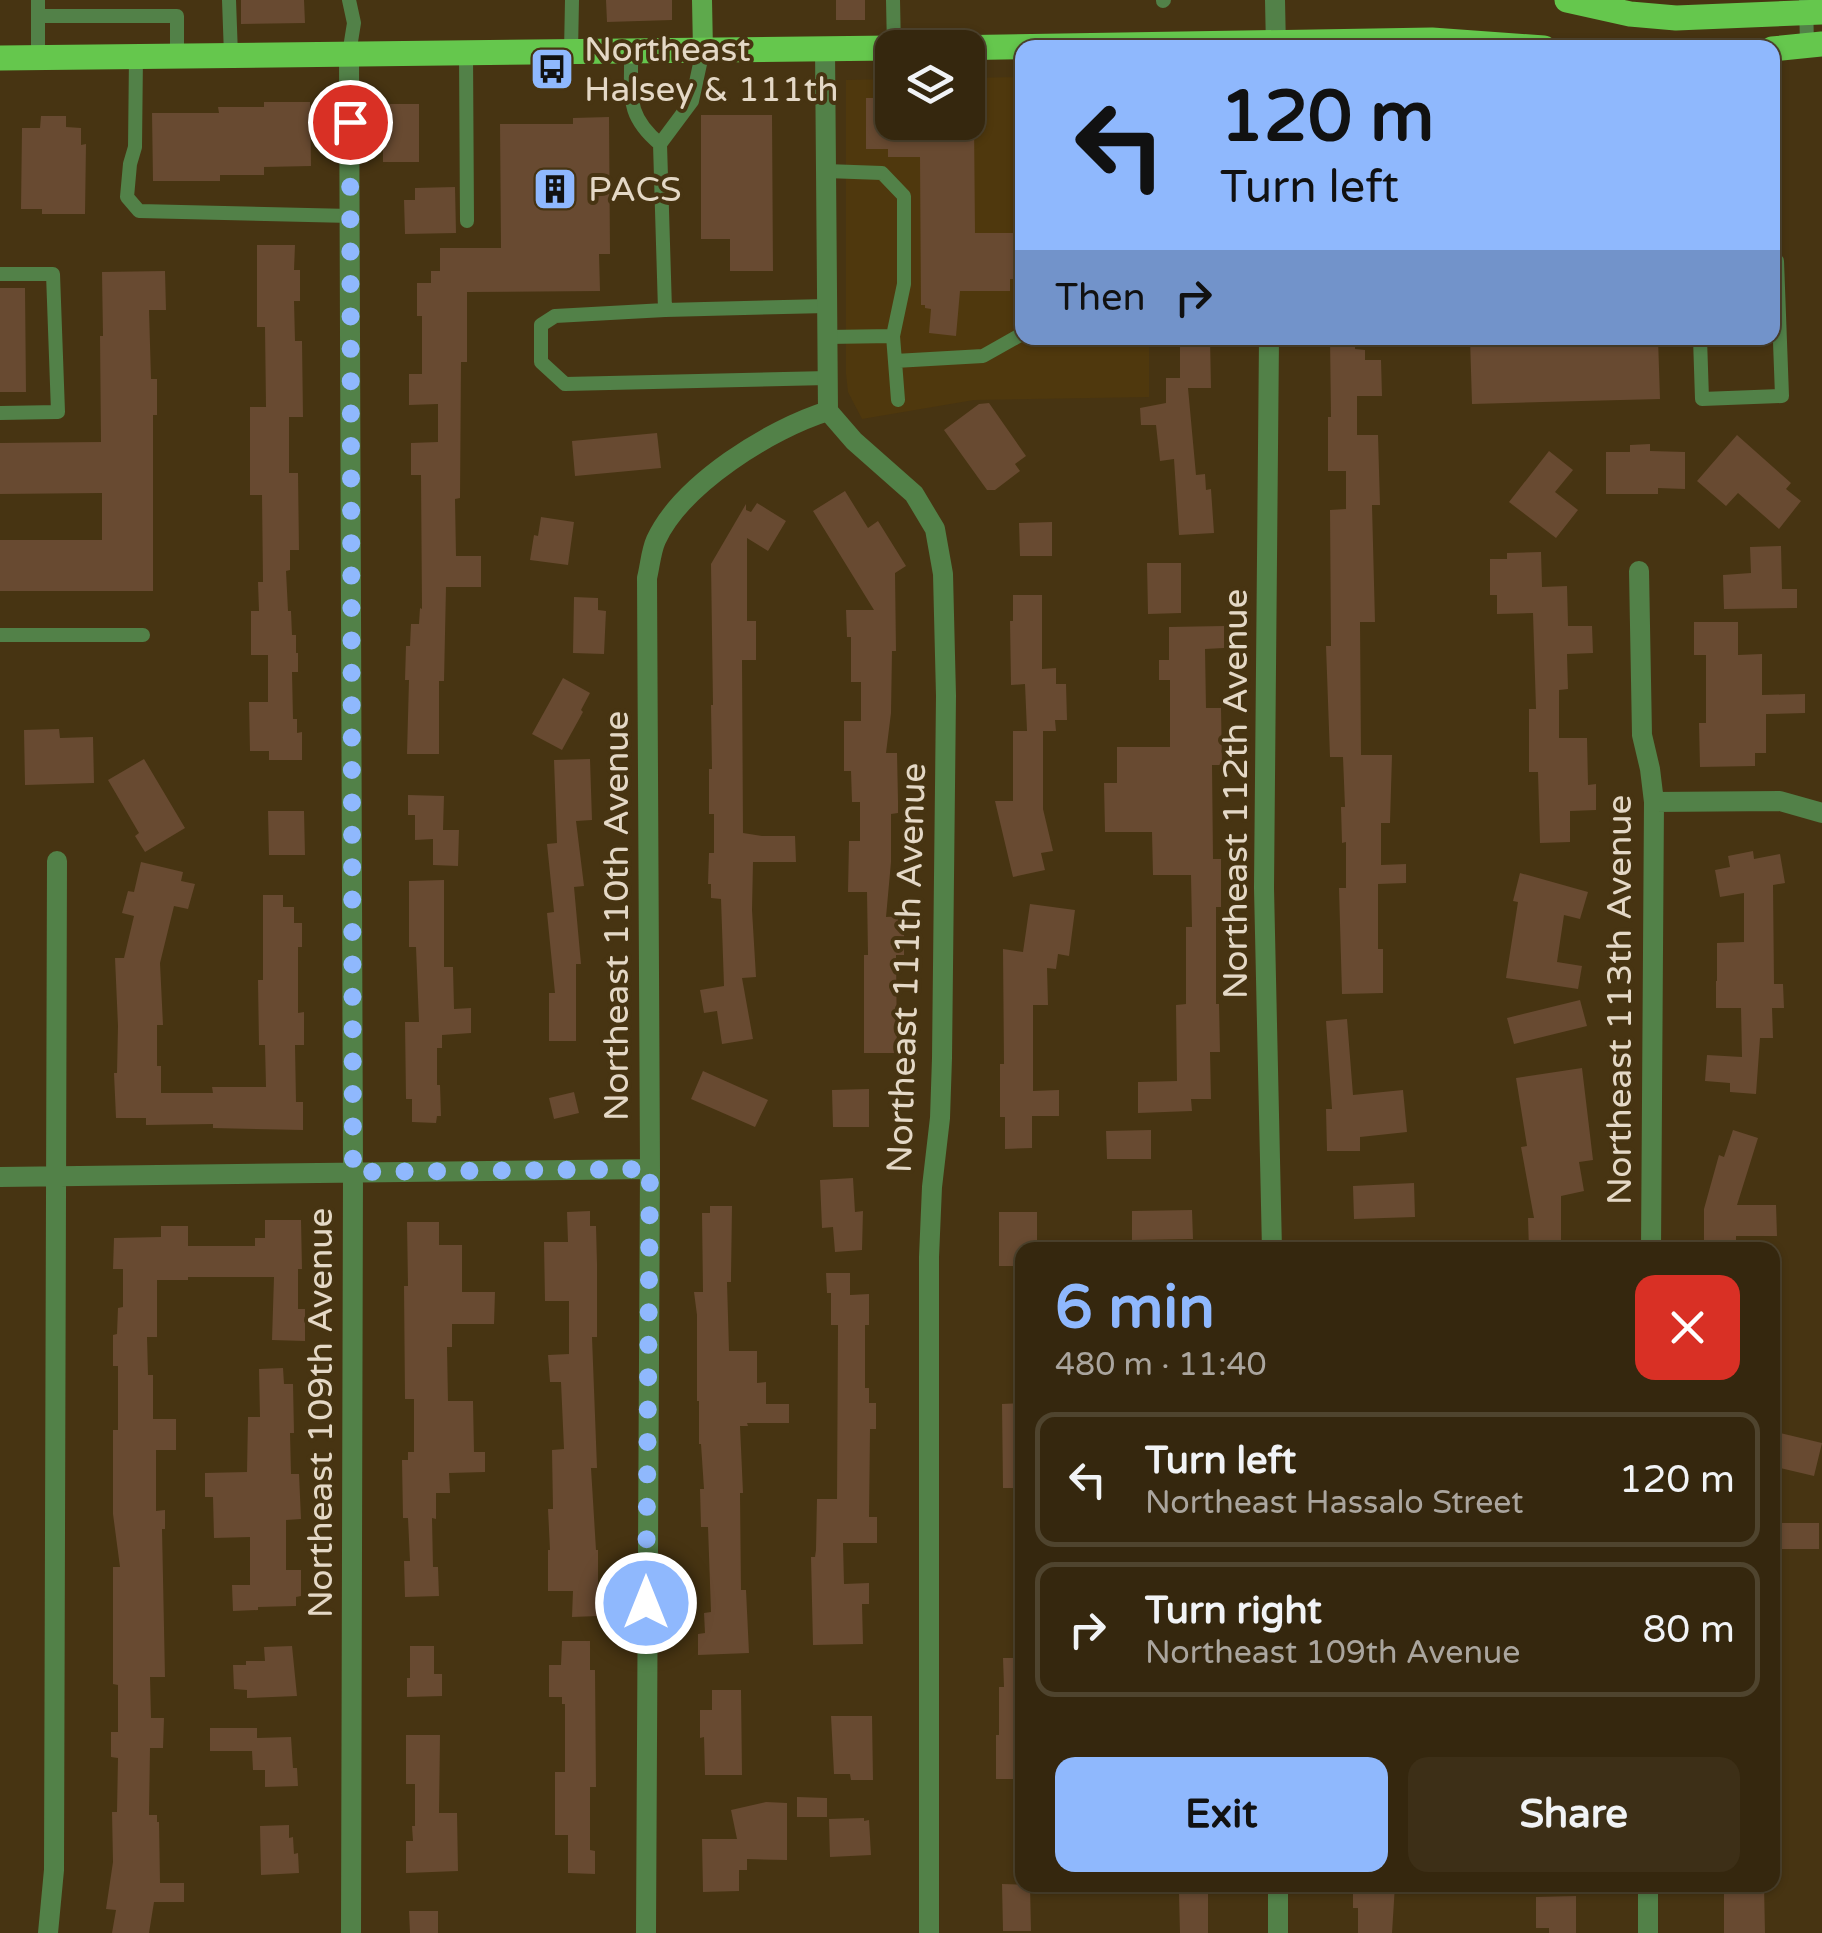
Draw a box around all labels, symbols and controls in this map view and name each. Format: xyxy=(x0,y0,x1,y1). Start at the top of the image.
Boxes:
place label: Northeast Halsey & 111th xyxy=(584,29,839,111)
map controls xyxy=(875,30,985,140)
button: layers xyxy=(875,30,985,140)
bus stop icon: Northeast Halsey & 111th xyxy=(529,46,575,92)
text: 120 m xyxy=(1220,76,1434,160)
pin xyxy=(308,80,393,165)
icon: left xyxy=(1055,80,1185,210)
icon: arrive xyxy=(323,95,378,150)
text: Turn left xyxy=(1220,161,1399,215)
building icon: PACS xyxy=(532,166,578,212)
place label: PACS xyxy=(588,169,682,211)
icon: right xyxy=(1166,270,1221,325)
text: Then xyxy=(1055,275,1146,321)
street label: Northeast 112th Avenue xyxy=(1215,589,1257,999)
street label: Northeast 110th Avenue xyxy=(596,711,638,1121)
street label: Northeast 111th Avenue xyxy=(879,762,935,1174)
street label: Northeast 113th Avenue xyxy=(1599,795,1641,1205)
street label: Northeast 109th Avenue xyxy=(300,1208,342,1618)
text: 6 min xyxy=(1055,1272,1215,1344)
button: close xyxy=(1635,1275,1740,1380)
text: 480 m · 11:40 xyxy=(1055,1346,1267,1384)
text: Turn left xyxy=(1145,1438,1296,1484)
icon: left xyxy=(1060,1452,1115,1507)
text: 120 m xyxy=(1619,1457,1735,1503)
text: Northeast Hassalo Street xyxy=(1145,1484,1524,1522)
position arrow xyxy=(594,1551,698,1655)
text: Turn right xyxy=(1145,1588,1322,1634)
icon: right xyxy=(1060,1602,1115,1657)
text: 80 m xyxy=(1643,1607,1735,1653)
text: Northeast 109th Avenue xyxy=(1145,1634,1520,1672)
button: Exit xyxy=(1055,1757,1388,1872)
button: Share xyxy=(1408,1757,1740,1872)

